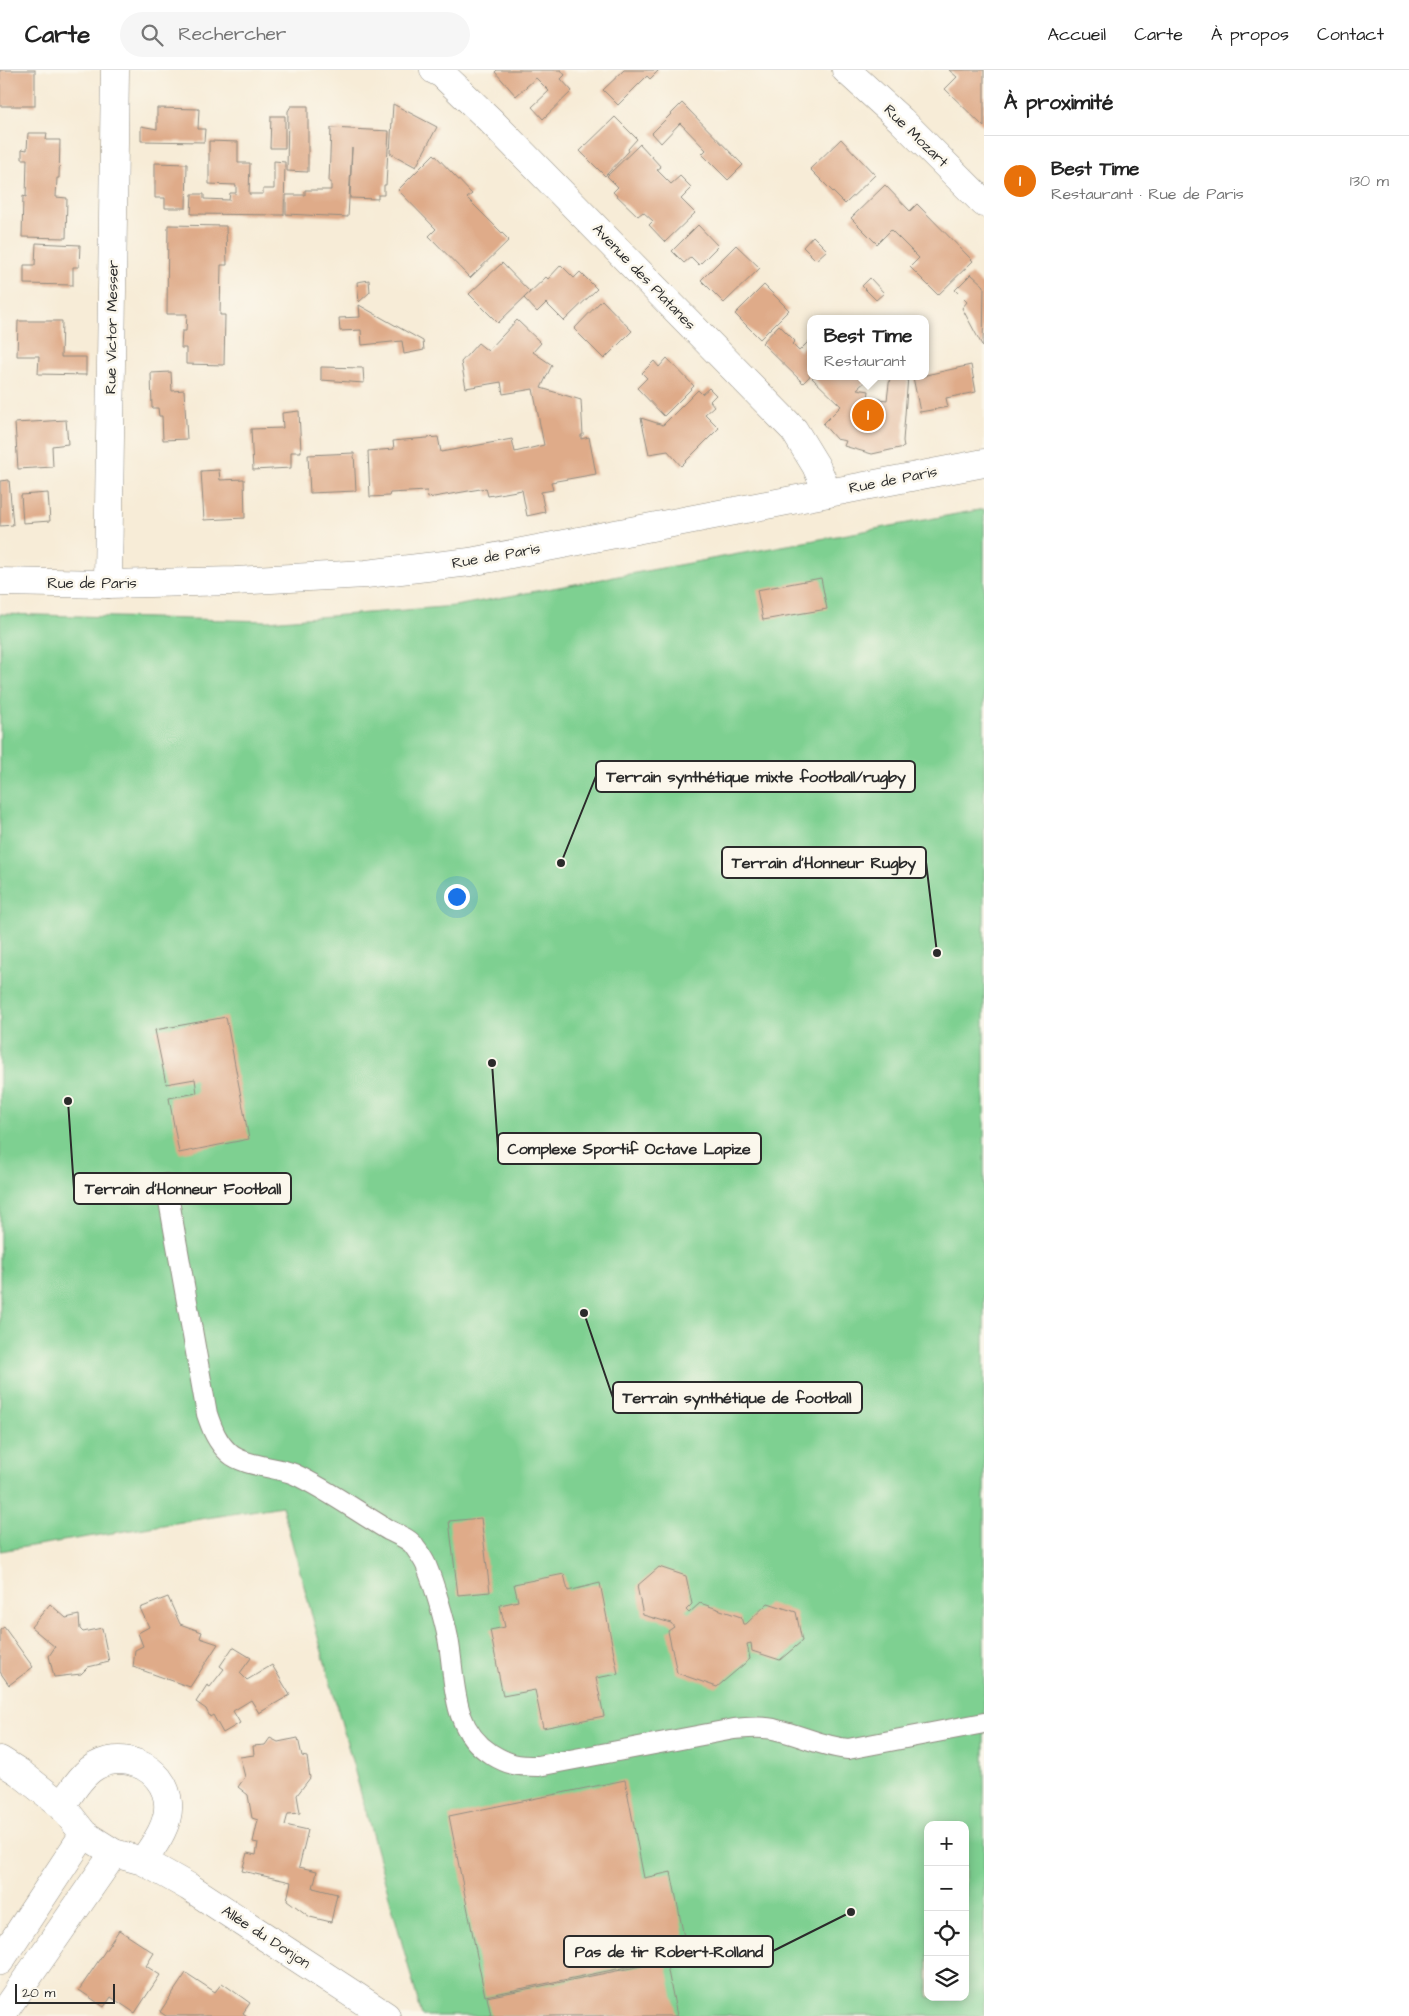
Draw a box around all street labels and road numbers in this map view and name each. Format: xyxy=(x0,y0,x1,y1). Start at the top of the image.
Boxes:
street label: Rue Mozart xyxy=(879,100,953,172)
street label: Avenue des Platanes xyxy=(588,219,701,335)
street label: Rue Victor Messer xyxy=(100,260,124,394)
street label: Rue de Paris xyxy=(847,461,939,499)
street label: Rue de Paris xyxy=(450,538,542,574)
street label: Rue de Paris xyxy=(47,573,137,594)
street label: Allée du Donjon xyxy=(217,1900,315,1974)

